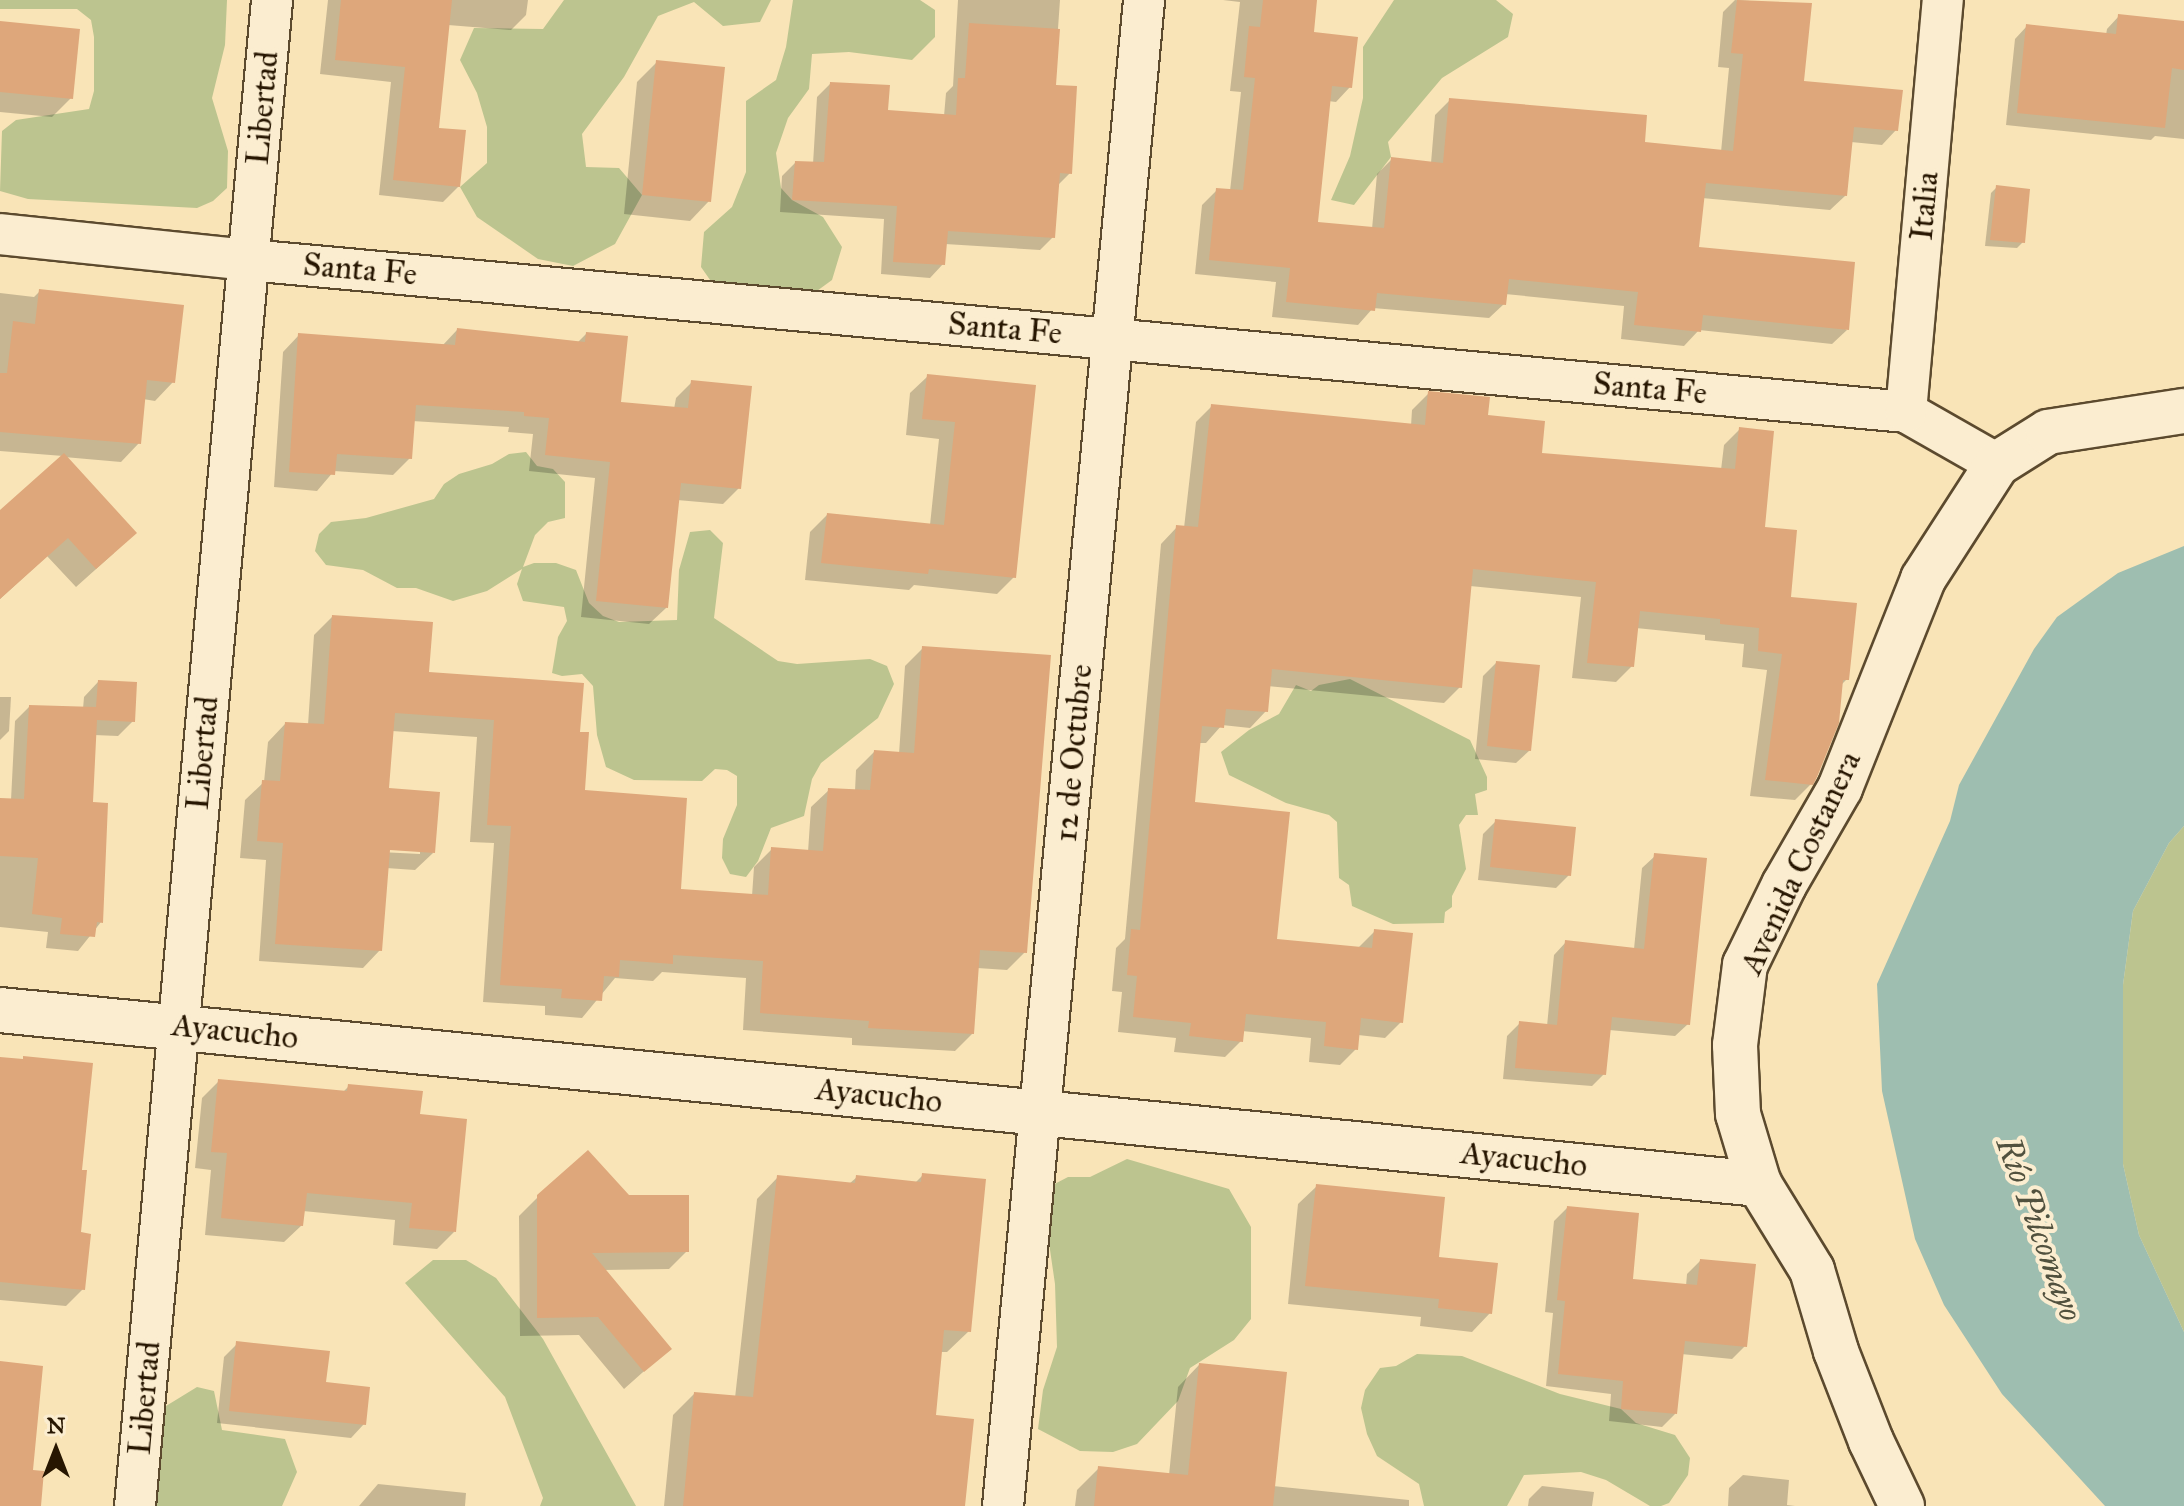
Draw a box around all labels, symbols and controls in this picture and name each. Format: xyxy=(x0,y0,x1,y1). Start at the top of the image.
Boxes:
street label: Libertad xyxy=(239,50,287,166)
street label: Italia xyxy=(1903,170,1947,242)
street label: Santa Fe xyxy=(301,246,419,294)
street label: Santa Fe xyxy=(946,305,1064,353)
street label: Santa Fe xyxy=(1591,365,1709,413)
street label: 12 de Octubre xyxy=(1047,662,1101,844)
street label: Libertad xyxy=(179,695,227,811)
street label: Avenida Costanera xyxy=(1732,745,1870,981)
street label: Ayacucho xyxy=(170,1006,300,1058)
street label: Ayacucho xyxy=(814,1070,944,1122)
water label: Río Pilcomayo xyxy=(1988,1131,2092,1327)
street label: Ayacucho xyxy=(1459,1134,1589,1186)
street label: Libertad xyxy=(121,1340,169,1456)
north arrow xyxy=(16,1410,96,1490)
text: N xyxy=(47,1412,65,1439)

